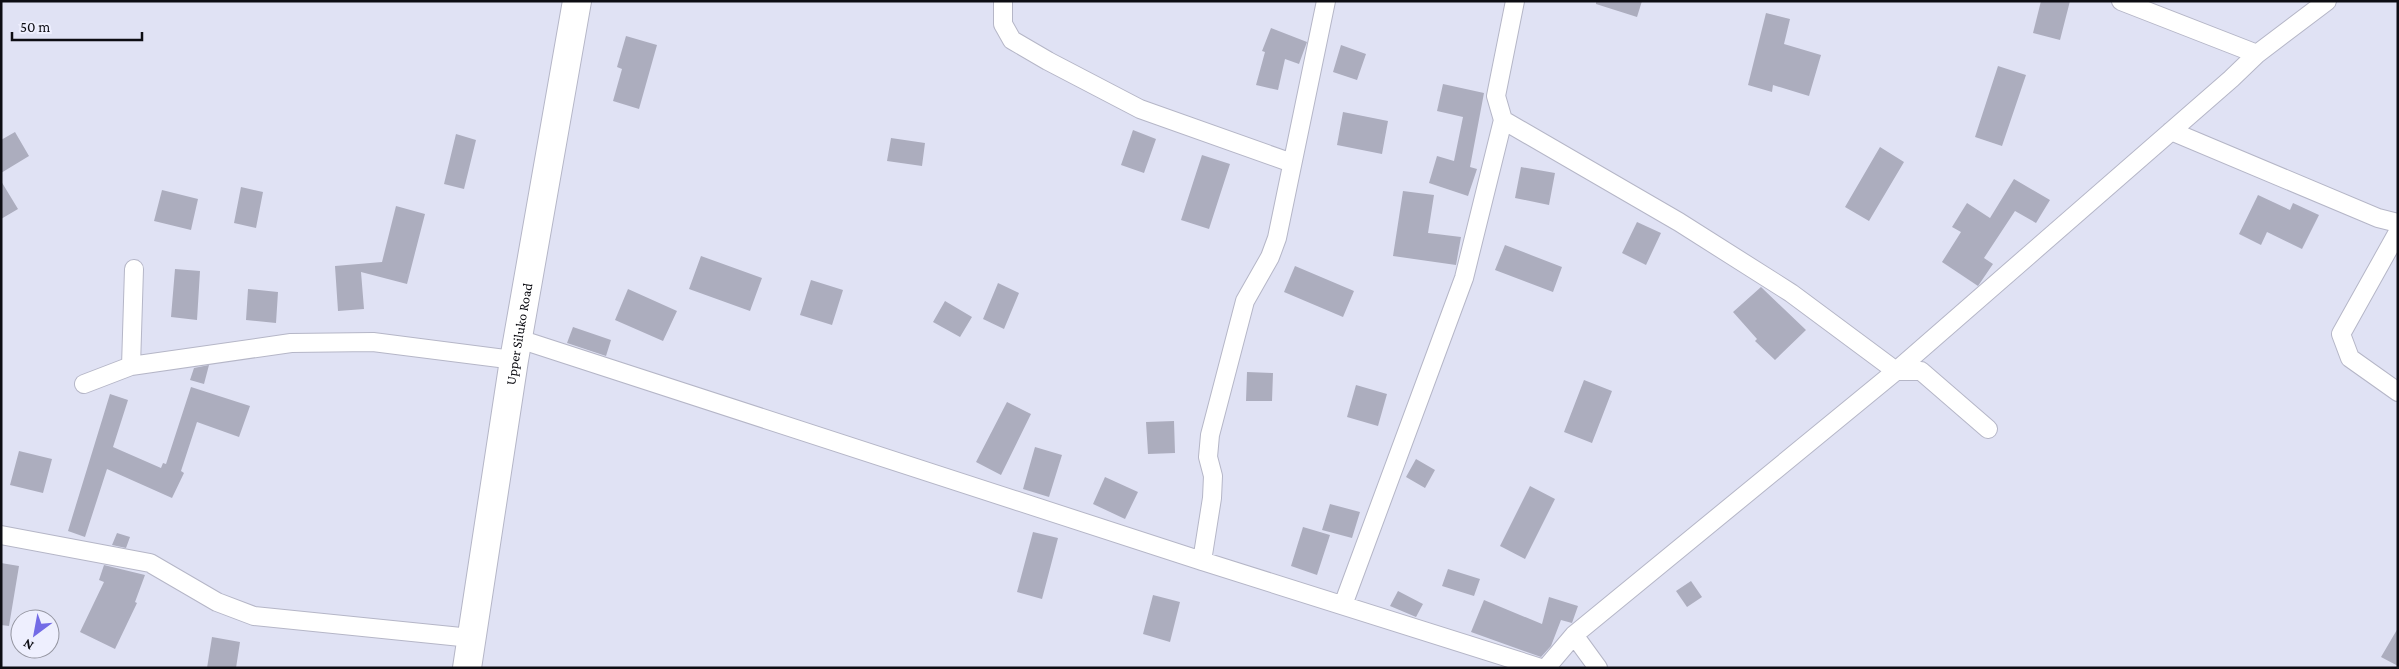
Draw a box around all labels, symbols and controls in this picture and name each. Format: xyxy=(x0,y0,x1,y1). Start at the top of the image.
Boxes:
scale bar xyxy=(12,10,142,42)
text: 50 m xyxy=(20,19,50,35)
street label: Upper Siluko Road xyxy=(502,281,535,386)
north arrow xyxy=(10,609,60,659)
text: N xyxy=(19,635,36,654)

